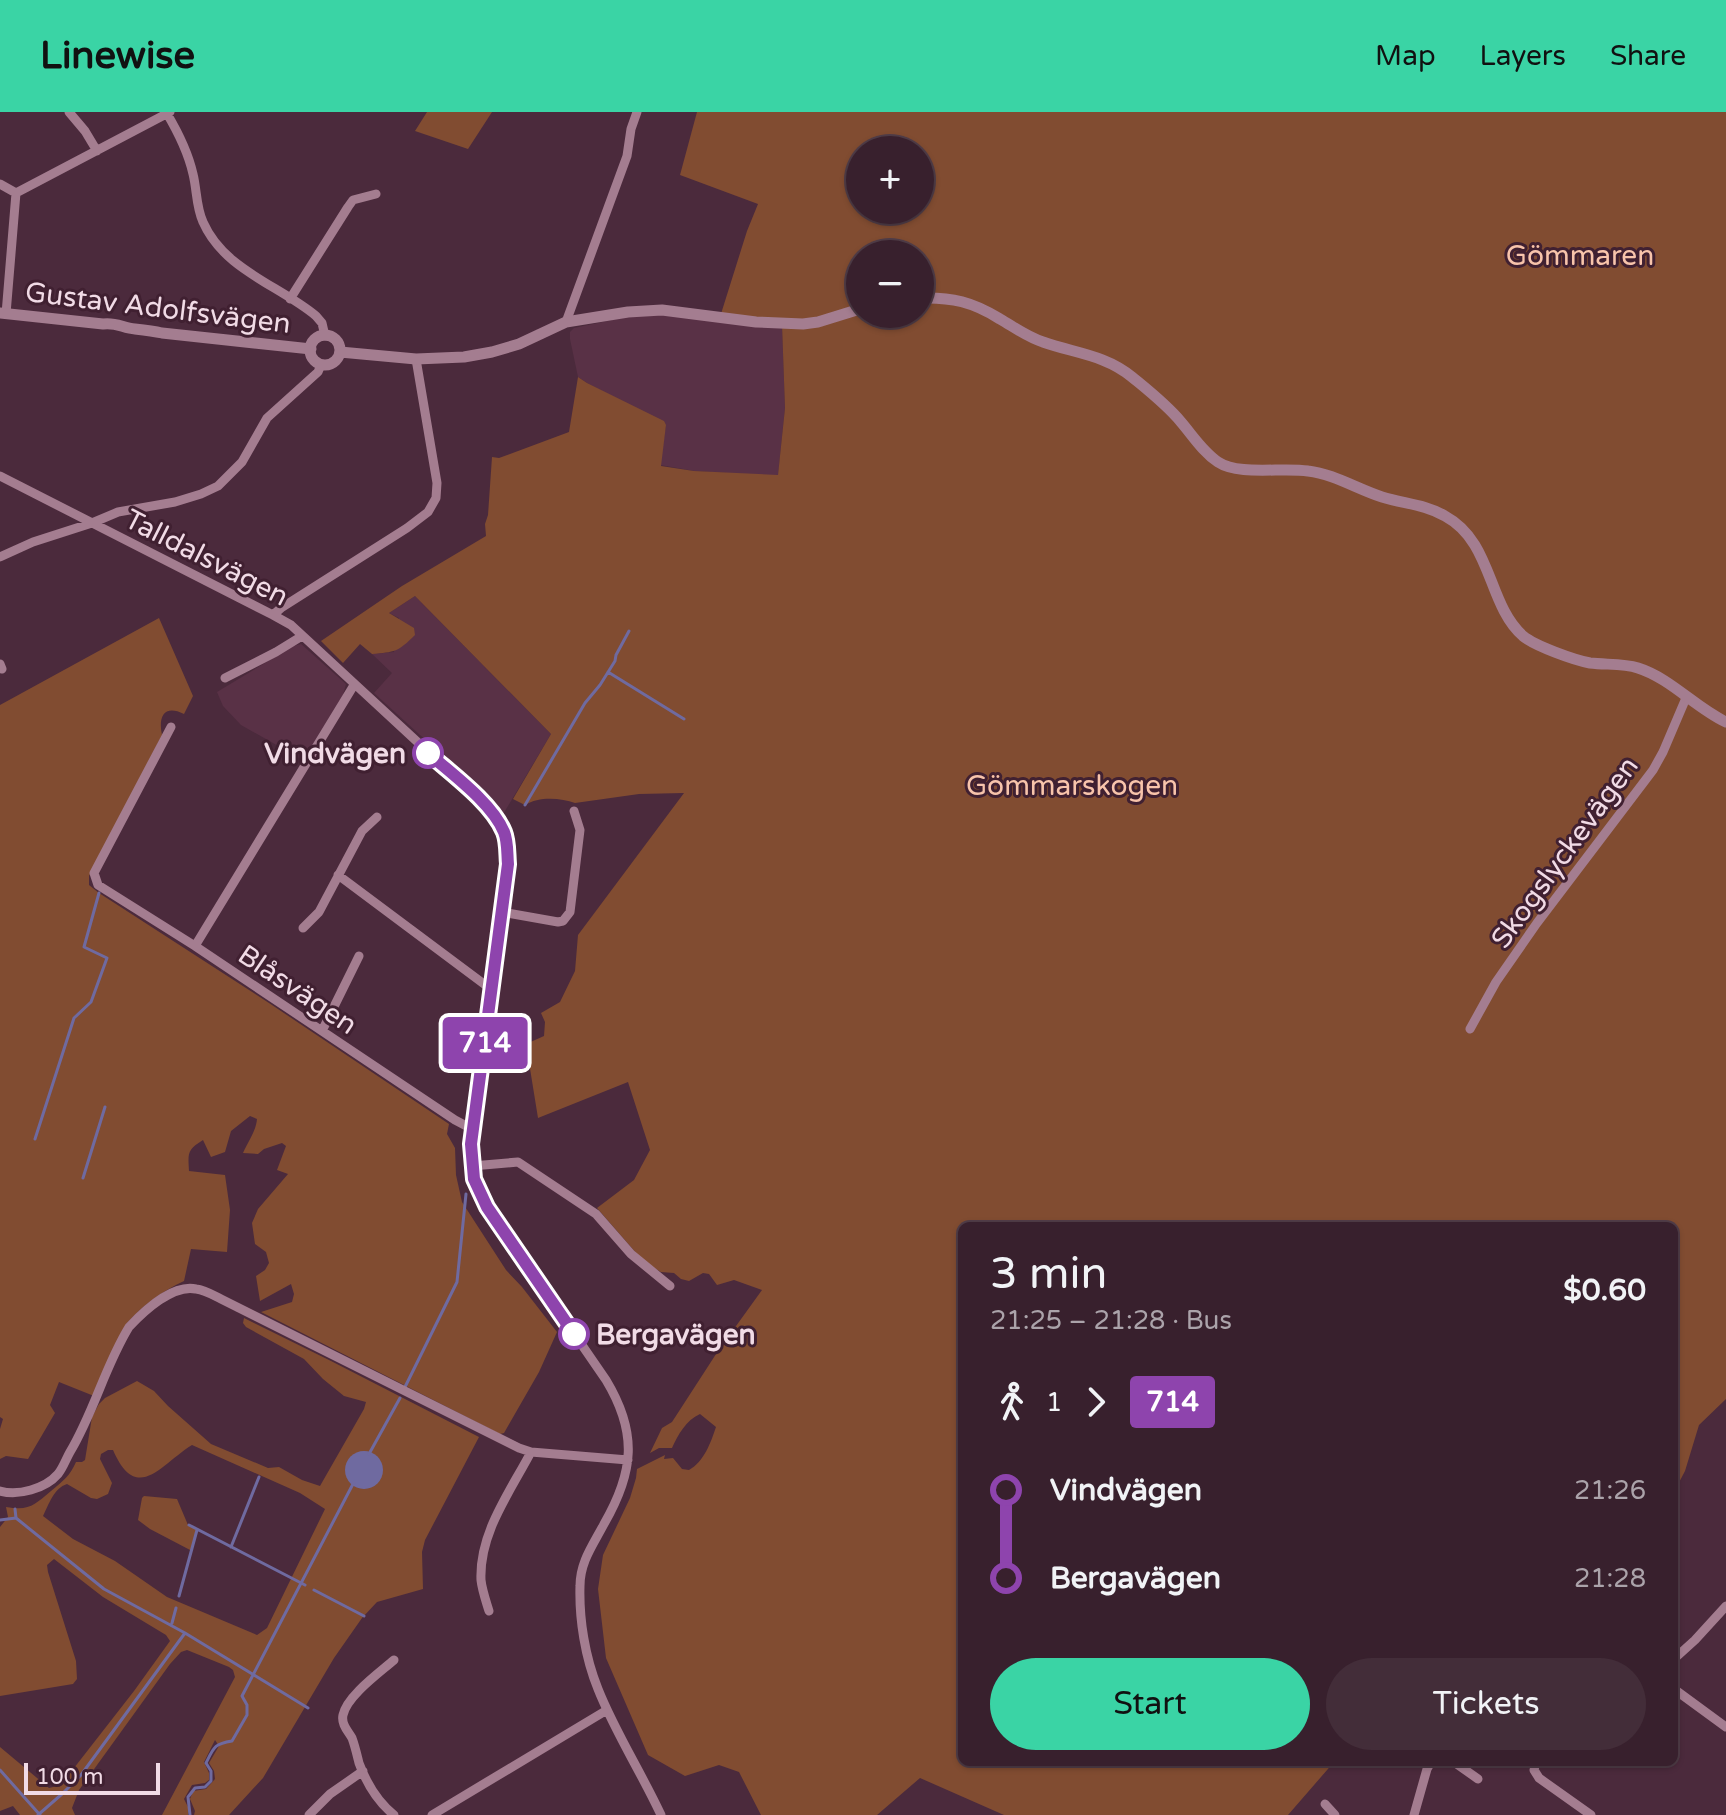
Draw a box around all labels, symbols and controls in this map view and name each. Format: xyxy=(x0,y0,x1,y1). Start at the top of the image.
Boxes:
text: Linewise xyxy=(40,33,195,79)
text: Map xyxy=(1375,39,1436,73)
text: Layers xyxy=(1480,39,1566,73)
text: Share xyxy=(1610,39,1686,73)
map controls xyxy=(846,136,934,328)
button: + xyxy=(846,136,934,224)
park label: Gömmaren xyxy=(1506,239,1654,273)
button: − xyxy=(846,240,934,328)
street label: Gustav Adolfsvägen xyxy=(23,275,293,341)
street label: Talldalsvägen xyxy=(119,502,294,614)
place label: Vindvägen xyxy=(264,737,406,771)
marker: Vindvägen xyxy=(413,738,443,768)
street label: Skogslyckevägen xyxy=(1484,750,1646,955)
park label: Gömmarskogen xyxy=(966,769,1178,803)
street label: Blåsvägen xyxy=(231,938,363,1042)
line badge: 714 xyxy=(439,1017,531,1069)
text: 714 xyxy=(459,1026,511,1060)
text: 3 min xyxy=(990,1248,1107,1301)
text: $0.60 xyxy=(1563,1272,1646,1309)
text: 21:25 – 21:28 · Bus xyxy=(990,1305,1232,1336)
place label: Bergavägen xyxy=(596,1318,756,1352)
marker: Bergavägen xyxy=(559,1319,589,1349)
icon: walk xyxy=(990,1380,1034,1424)
icon: forward xyxy=(1074,1380,1118,1424)
text: 714 xyxy=(1146,1385,1199,1419)
text: 1 xyxy=(1046,1387,1062,1418)
text: Vindvägen xyxy=(1050,1472,1202,1509)
text: 21:26 xyxy=(1574,1475,1646,1506)
text: Bergavägen xyxy=(1050,1560,1221,1597)
text: 21:28 xyxy=(1574,1563,1646,1594)
button: Start xyxy=(990,1658,1310,1750)
button: Tickets xyxy=(1326,1658,1646,1750)
scale bar xyxy=(24,1759,160,1795)
text: 100 m xyxy=(36,1764,103,1790)

